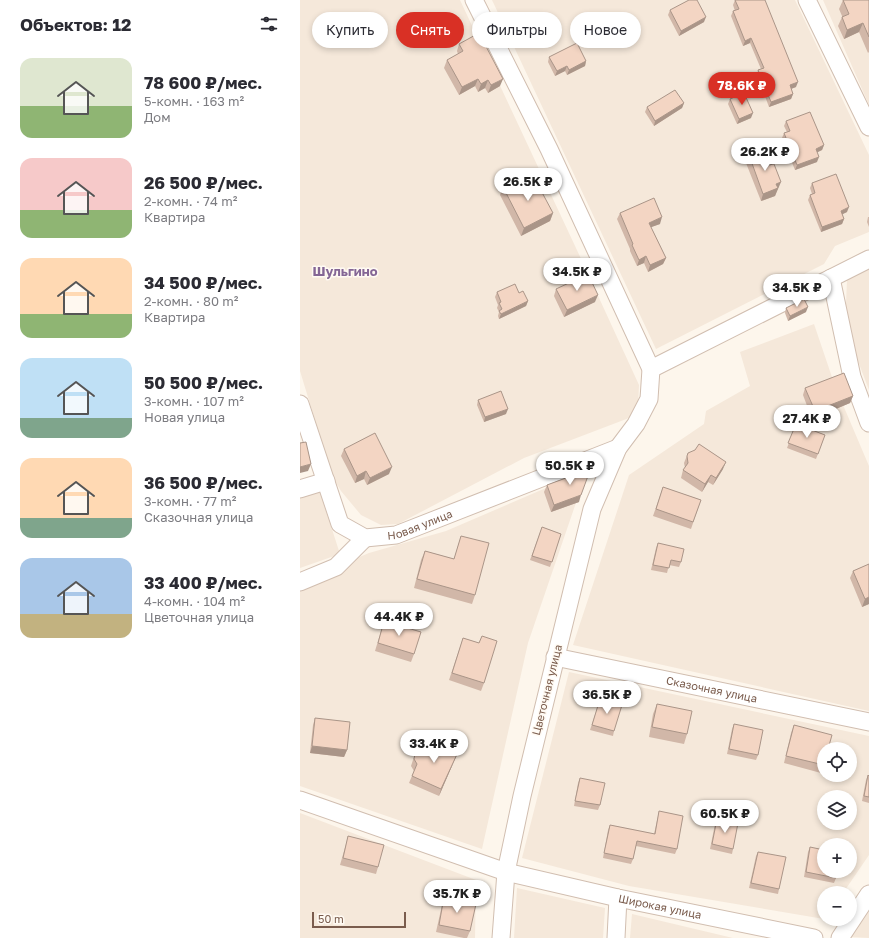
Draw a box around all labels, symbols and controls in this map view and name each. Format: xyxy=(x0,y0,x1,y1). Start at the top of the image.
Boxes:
chip: Купить xyxy=(312,12,388,48)
chip: Снять xyxy=(396,12,464,48)
chip: Фильтры xyxy=(472,12,562,48)
chip: Новое xyxy=(570,12,641,48)
icon: filters xyxy=(258,13,280,35)
text: Объектов: 12 xyxy=(20,14,131,35)
text: 78 600 ₽/мес. xyxy=(144,72,262,93)
pin: 78.6K ₽ xyxy=(705,72,779,106)
icon: home xyxy=(52,74,100,122)
text: 78.6K ₽ xyxy=(717,77,767,93)
text: 5-комн. · 163 m² xyxy=(144,93,244,109)
text: Дом xyxy=(144,109,171,125)
pin: 26.2K ₽ xyxy=(728,138,802,172)
text: 26.2K ₽ xyxy=(740,143,790,159)
pin: 26.5K ₽ xyxy=(491,168,565,202)
text: 26 500 ₽/мес. xyxy=(144,172,263,193)
text: 26.5K ₽ xyxy=(503,173,553,189)
icon: home xyxy=(52,174,100,222)
text: 2-комн. · 74 m² xyxy=(144,193,237,209)
text: Квартира xyxy=(144,209,205,225)
pin: 34.5K ₽ xyxy=(540,258,614,292)
district label: Шульгино xyxy=(312,263,378,279)
text: 34.5K ₽ xyxy=(552,263,602,279)
text: 34 500 ₽/мес. xyxy=(144,272,263,293)
icon: home xyxy=(52,274,100,322)
pin: 34.5K ₽ xyxy=(760,274,834,308)
text: 34.5K ₽ xyxy=(772,279,822,295)
text: 2-комн. · 80 m² xyxy=(144,293,239,309)
text: Квартира xyxy=(144,309,205,325)
text: 50 500 ₽/мес. xyxy=(144,372,263,393)
icon: home xyxy=(52,374,100,422)
text: 3-комн. · 107 m² xyxy=(144,393,244,409)
pin: 27.4K ₽ xyxy=(770,405,844,439)
text: Новая улица xyxy=(144,409,225,425)
text: 27.4K ₽ xyxy=(783,410,831,426)
pin: 50.5K ₽ xyxy=(533,452,607,486)
text: 50.5K ₽ xyxy=(545,457,595,473)
text: 36 500 ₽/мес. xyxy=(144,472,263,493)
icon: home xyxy=(52,474,100,522)
text: 3-комн. · 77 m² xyxy=(144,493,236,509)
street label: Новая улица xyxy=(387,507,454,542)
text: Сказочная улица xyxy=(144,509,253,525)
text: 33 400 ₽/мес. xyxy=(144,572,263,593)
icon: home xyxy=(52,574,100,622)
text: 4-комн. · 104 m² xyxy=(144,593,245,609)
pin: 44.4K ₽ xyxy=(362,603,436,637)
text: 44.4K ₽ xyxy=(374,608,424,624)
text: Цветочная улица xyxy=(144,609,254,625)
street label: Цветочная улица xyxy=(529,643,564,737)
street label: Сказочная улица xyxy=(665,673,758,705)
pin: 36.5K ₽ xyxy=(570,681,644,715)
text: 36.5K ₽ xyxy=(582,686,632,702)
pin: 33.4K ₽ xyxy=(397,730,471,764)
text: 33.4K ₽ xyxy=(409,735,459,751)
map controls xyxy=(817,742,857,926)
button: locate xyxy=(817,742,857,782)
button: layers xyxy=(817,790,857,830)
pin: 60.5K ₽ xyxy=(688,800,762,834)
text: 60.5K ₽ xyxy=(700,805,750,821)
button: + xyxy=(817,838,857,878)
pin: 35.7K ₽ xyxy=(420,880,494,914)
text: 35.7K ₽ xyxy=(433,885,481,901)
button: − xyxy=(817,886,857,926)
street label: Широкая улица xyxy=(617,891,703,921)
scale bar xyxy=(312,910,406,929)
text: 50 m xyxy=(318,912,344,925)

